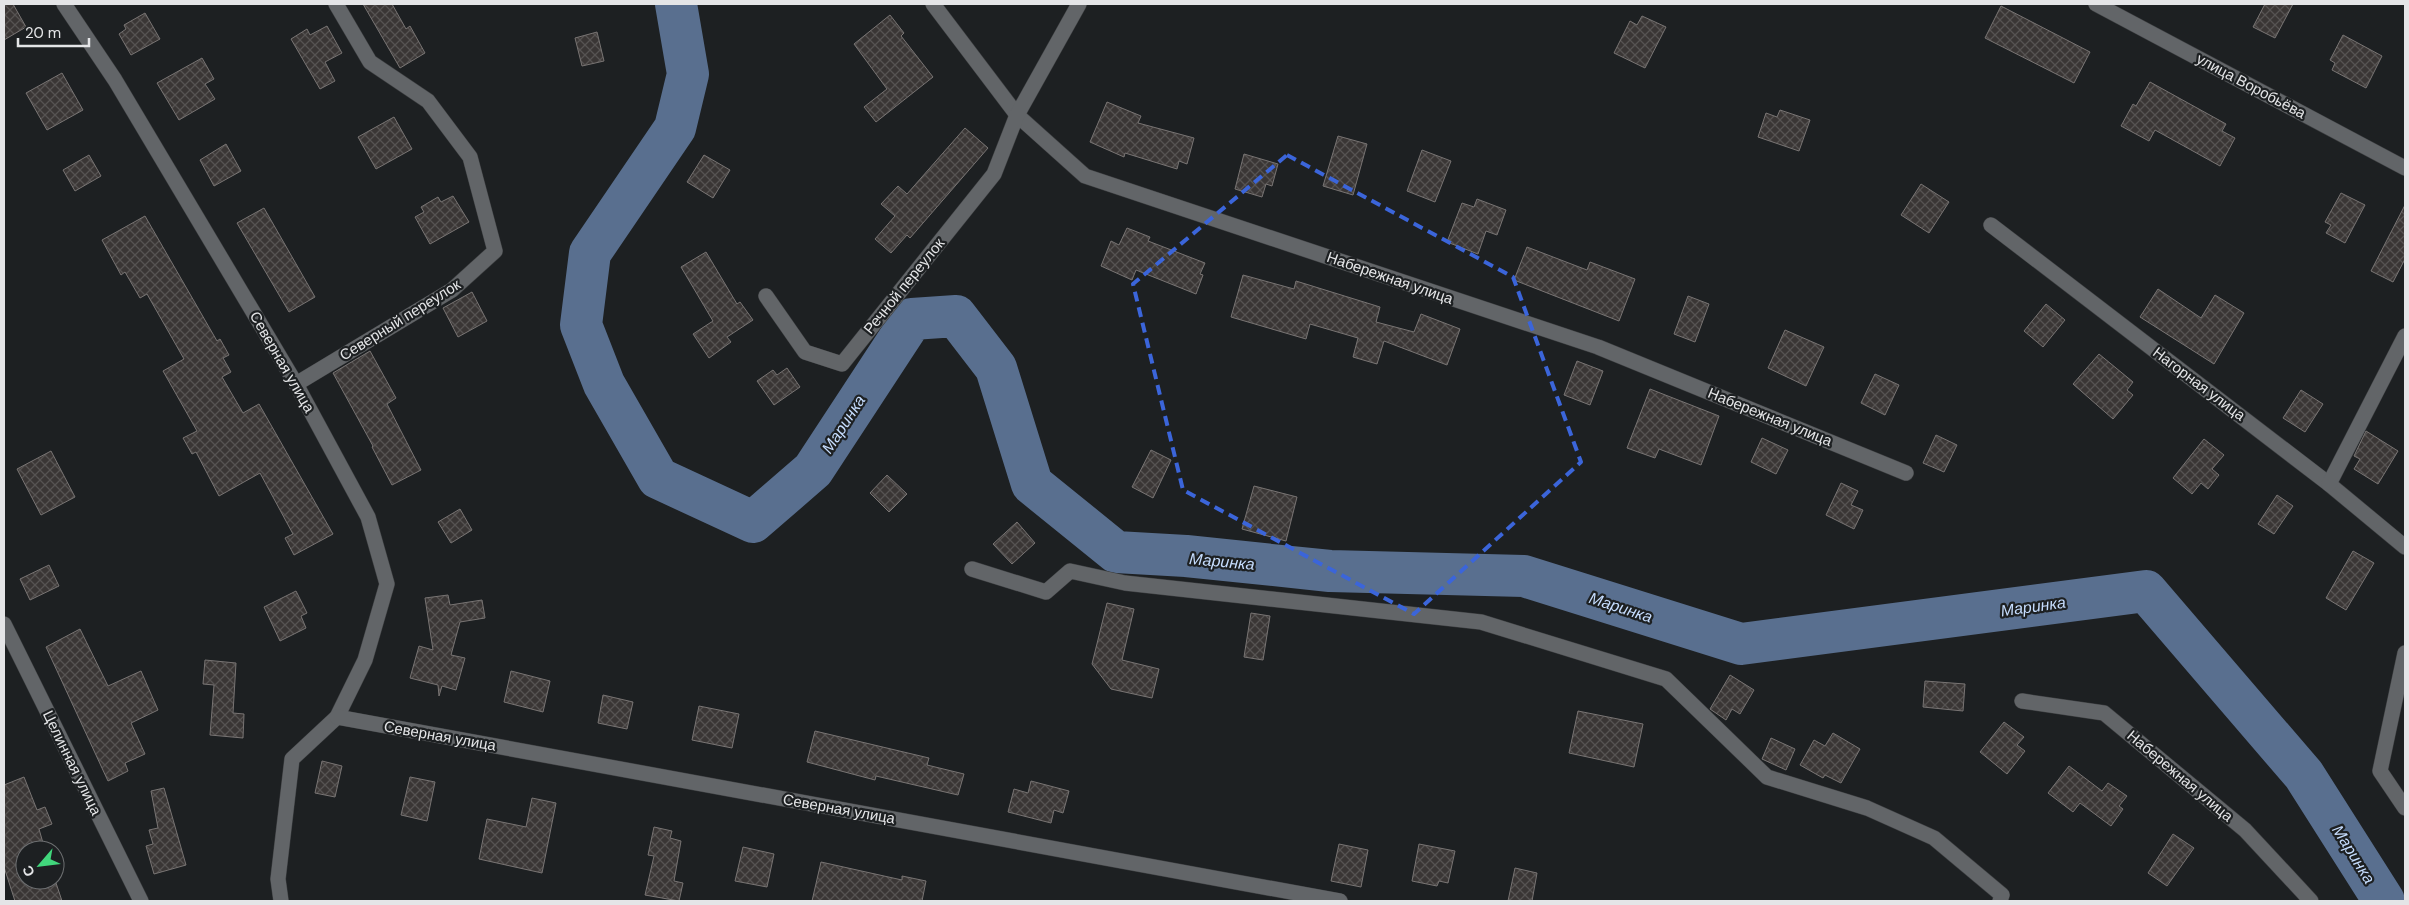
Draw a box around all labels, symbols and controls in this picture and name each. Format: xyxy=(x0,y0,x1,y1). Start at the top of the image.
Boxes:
scale bar xyxy=(18,15,89,47)
text: 20 m xyxy=(25,23,61,43)
street label: улица Воробьёва xyxy=(2193,49,2310,124)
street label: Речной переулок xyxy=(859,234,949,338)
street label: Набережная улица xyxy=(1324,247,1456,309)
street label: Северный переулок xyxy=(336,274,465,365)
street label: Северная улица xyxy=(245,308,319,417)
street label: Нагорная улица xyxy=(2149,343,2250,426)
street label: Набережная улица xyxy=(1705,383,1836,451)
water label: Маринка xyxy=(817,391,870,457)
water label: Маринка xyxy=(1188,548,1256,575)
water label: Маринка xyxy=(1586,587,1655,628)
water label: Маринка xyxy=(1999,592,2067,621)
street label: Целинная улица xyxy=(38,707,106,819)
street label: Северная улица xyxy=(382,716,498,756)
street label: Набережная улица xyxy=(2123,726,2238,827)
street label: Северная улица xyxy=(781,789,897,829)
water label: Маринка xyxy=(2327,821,2380,888)
north arrow xyxy=(15,840,65,890)
text: С xyxy=(18,862,39,880)

